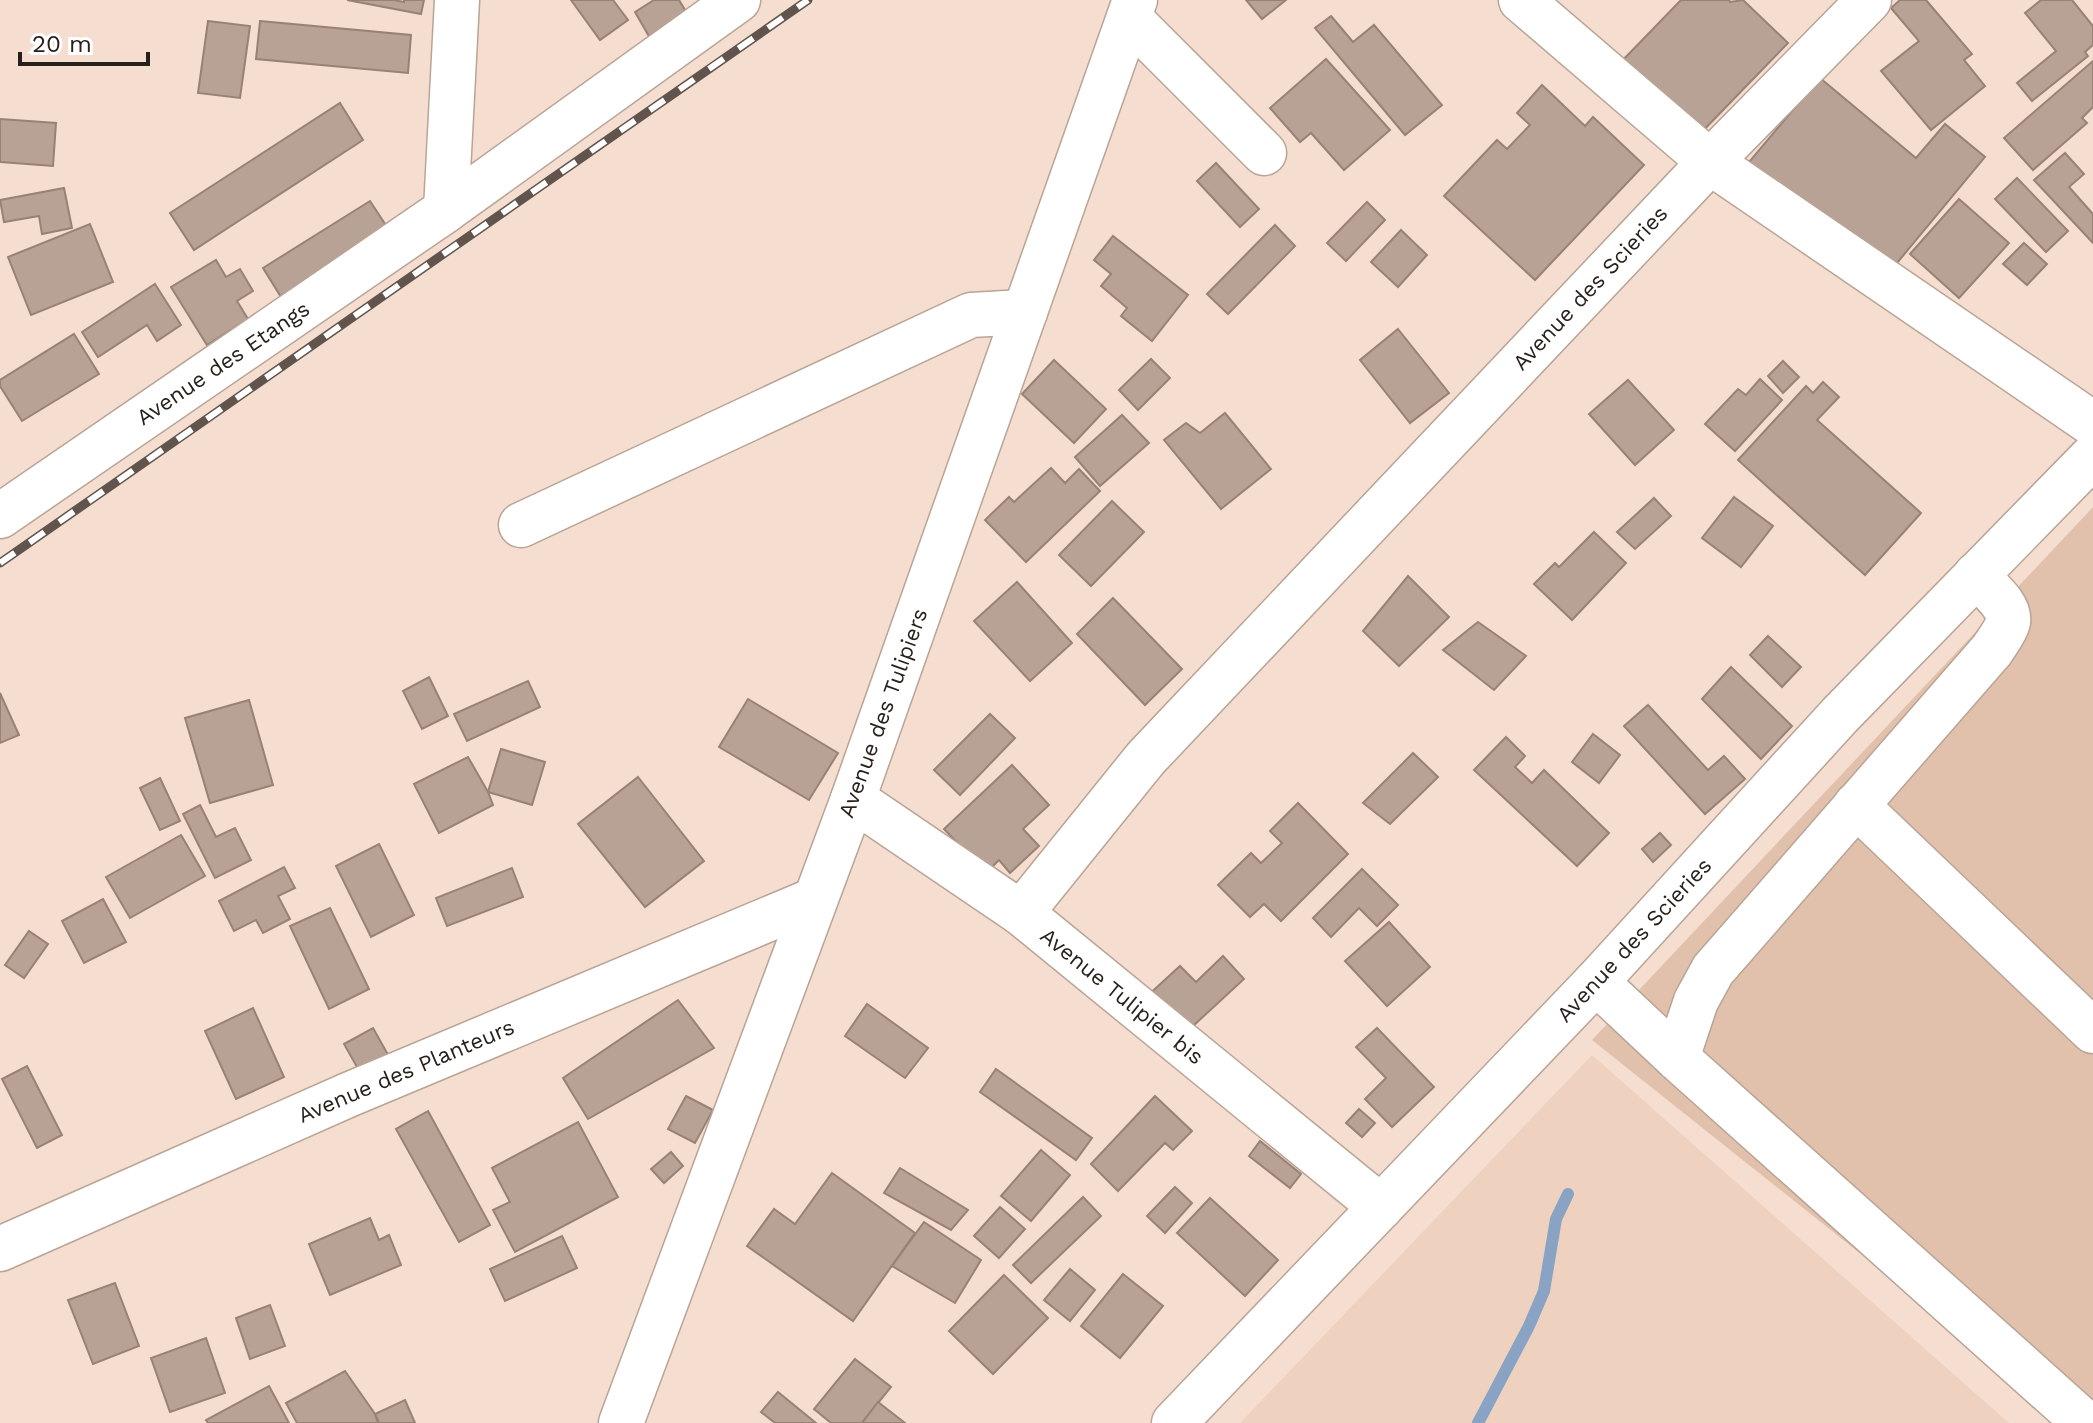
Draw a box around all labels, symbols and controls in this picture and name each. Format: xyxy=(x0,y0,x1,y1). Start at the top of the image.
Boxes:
scale bar xyxy=(20,16,148,66)
text: 20 m xyxy=(32,30,92,58)
street label: Avenue des Scieries xyxy=(1508,201,1672,375)
street label: Avenue des Etangs xyxy=(132,296,314,430)
street label: Avenue des Tulipiers xyxy=(833,605,933,821)
street label: Avenue des Scieries xyxy=(1552,853,1716,1027)
street label: Avenue Tulipier bis xyxy=(1036,923,1208,1069)
street label: Avenue des Planteurs xyxy=(294,1014,518,1128)

